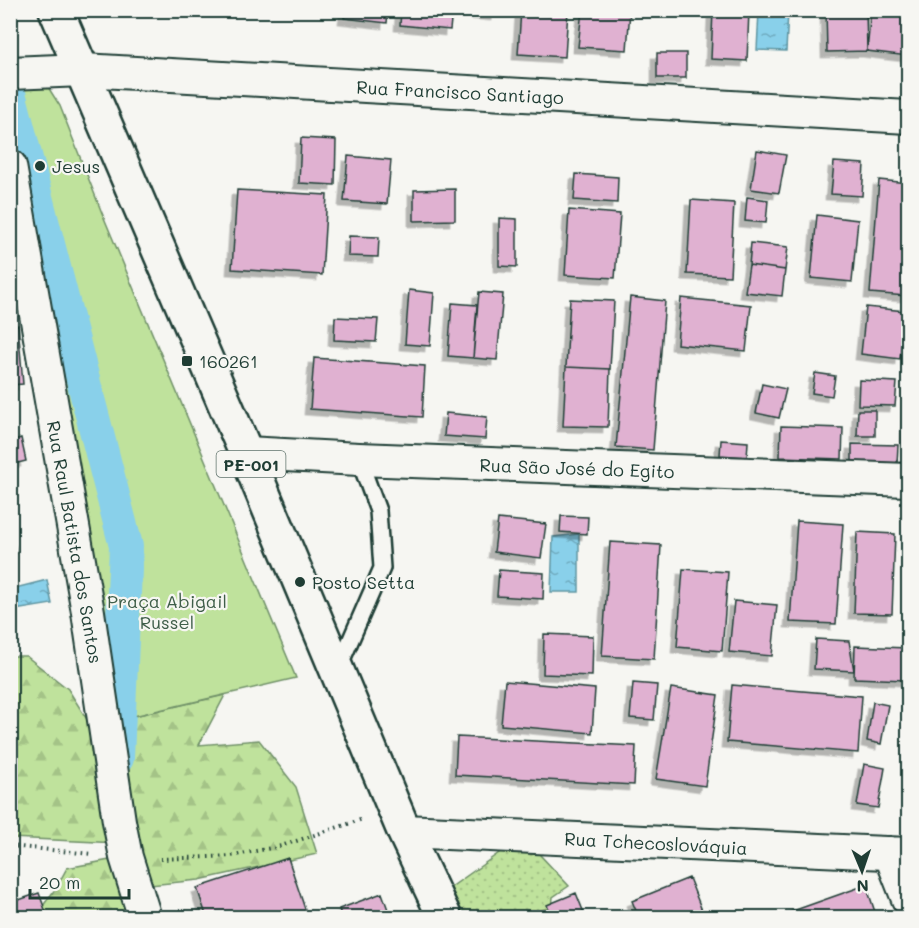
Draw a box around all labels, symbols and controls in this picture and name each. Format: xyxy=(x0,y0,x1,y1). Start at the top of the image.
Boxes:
street label: Rua Francisco Santiago xyxy=(356,75,565,109)
place label: Jesus xyxy=(52,154,100,178)
marker: Jesus xyxy=(33,159,47,173)
place label: 160261 xyxy=(199,349,258,373)
marker: 160261 xyxy=(180,354,194,368)
street label: Rua Raul Batista dos Santos xyxy=(42,419,108,665)
road number: PE-001 xyxy=(216,451,286,477)
street label: Rua São José do Egito xyxy=(479,453,675,483)
place label: Posto Setta xyxy=(312,570,415,594)
marker: Posto Setta xyxy=(293,575,307,589)
park label: Praça Abigail Russel xyxy=(107,589,227,634)
street label: Rua Tchecoslováquia xyxy=(564,826,748,860)
north arrow xyxy=(832,841,892,901)
scale bar xyxy=(30,862,129,900)
text: 20 m xyxy=(39,870,80,894)
text: N xyxy=(856,876,869,897)

